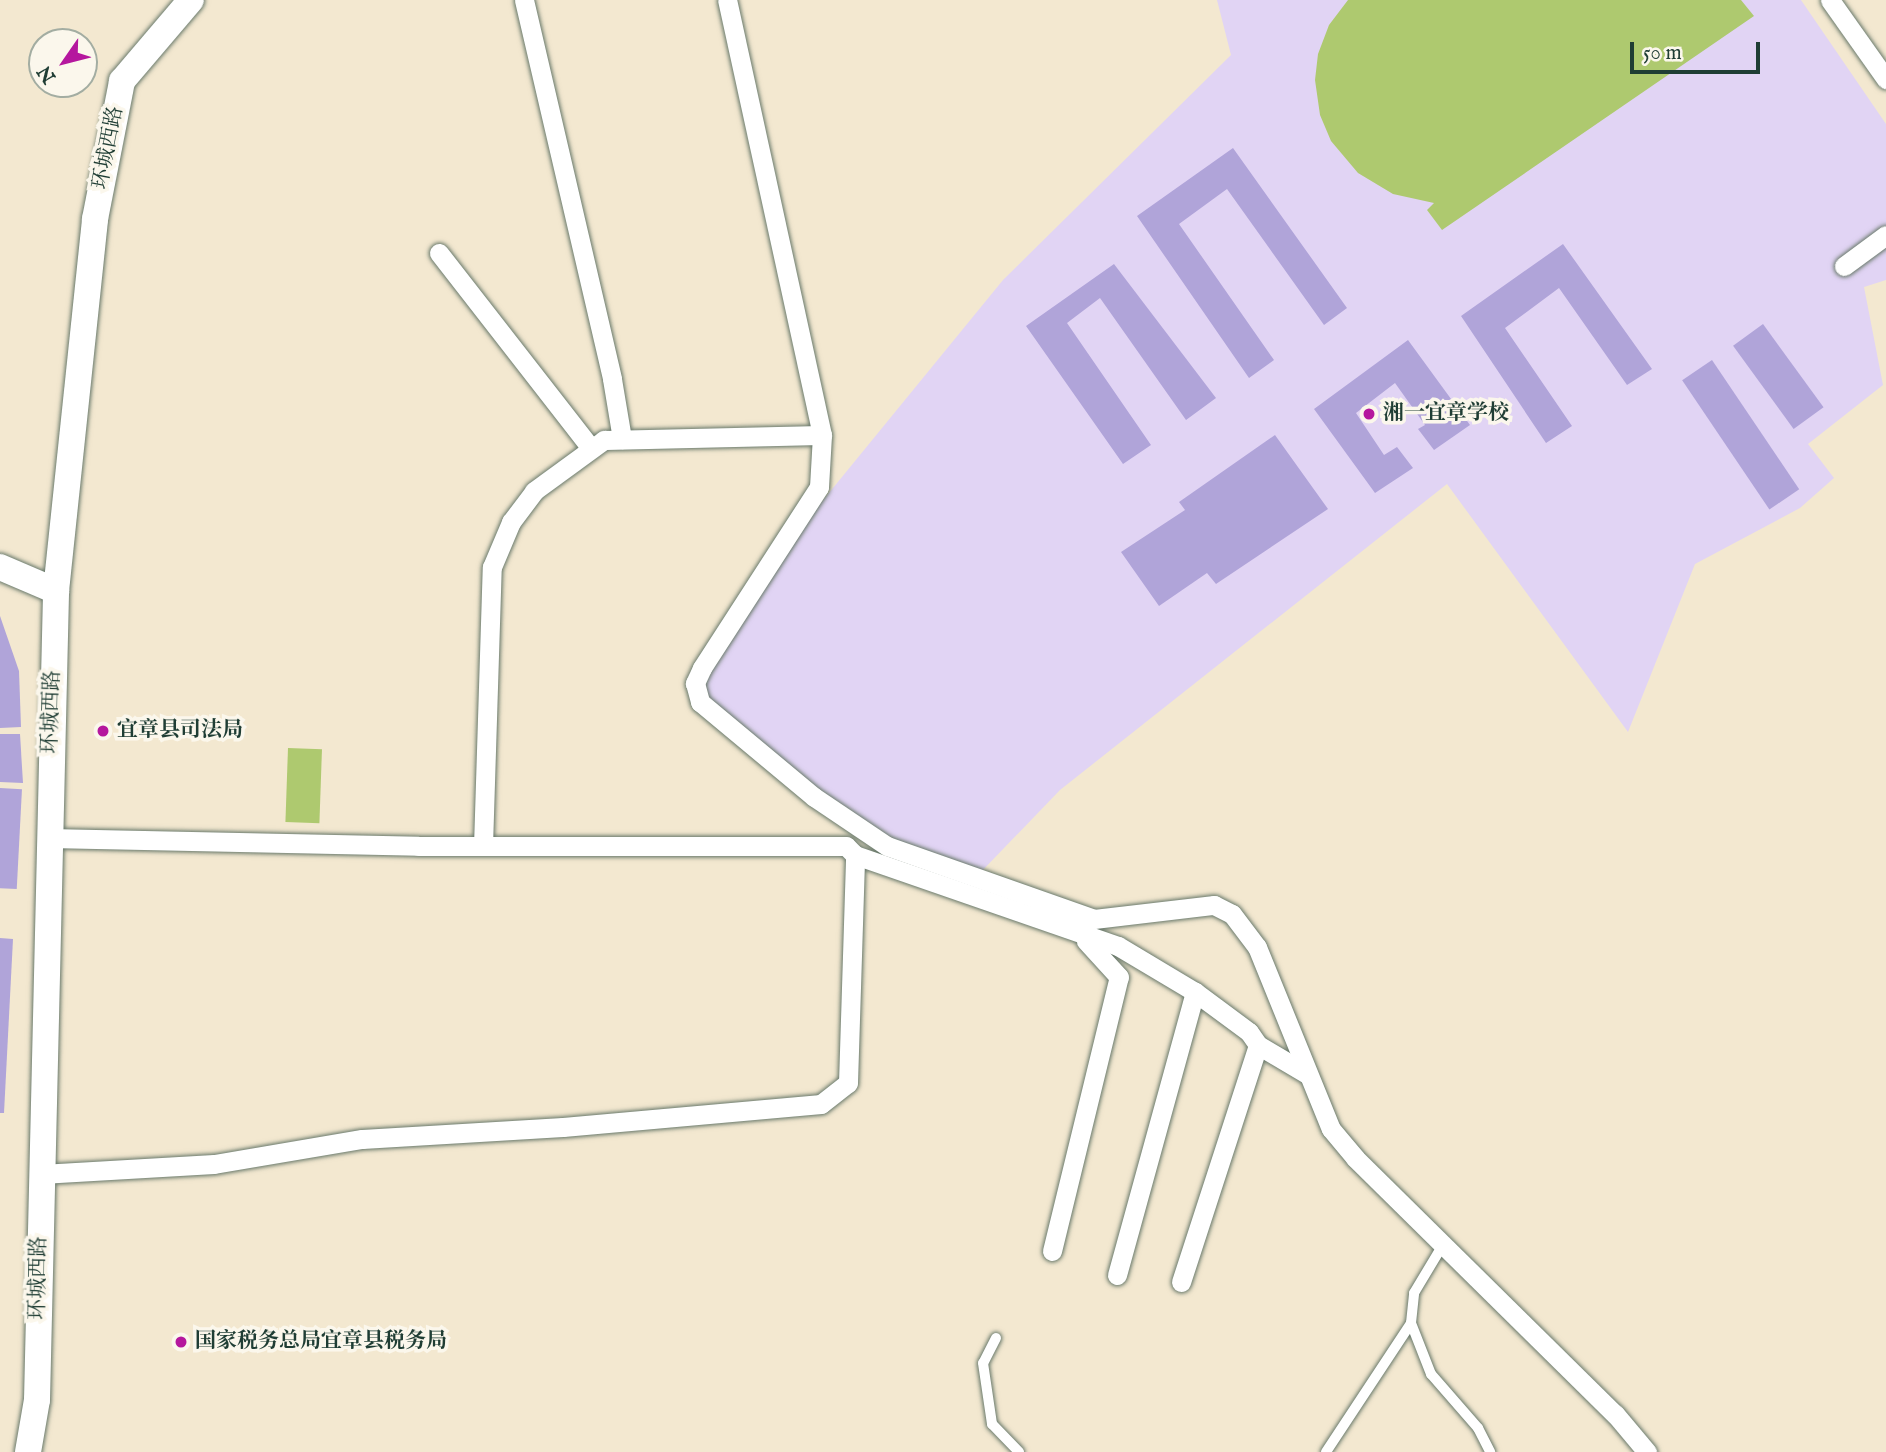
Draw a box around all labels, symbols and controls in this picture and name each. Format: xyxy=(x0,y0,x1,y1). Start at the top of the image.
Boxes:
north arrow xyxy=(28,28,98,98)
scale bar xyxy=(1634,28,1764,72)
text: 50 m xyxy=(1643,40,1682,67)
text: N xyxy=(33,60,62,88)
street label: 环城西路 xyxy=(89,104,129,192)
place label: 湘一宜章学校 xyxy=(1383,401,1509,427)
marker: 湘一宜章学校 xyxy=(1361,406,1377,422)
street label: 环城西路 xyxy=(38,670,66,754)
place label: 宜章县司法局 xyxy=(117,718,243,744)
marker: 宜章县司法局 xyxy=(95,723,111,739)
street label: 环城西路 xyxy=(26,1236,52,1320)
place label: 国家税务总局宜章县税务局 xyxy=(195,1329,447,1355)
marker: 国家税务总局宜章县税务局 xyxy=(173,1334,189,1350)

